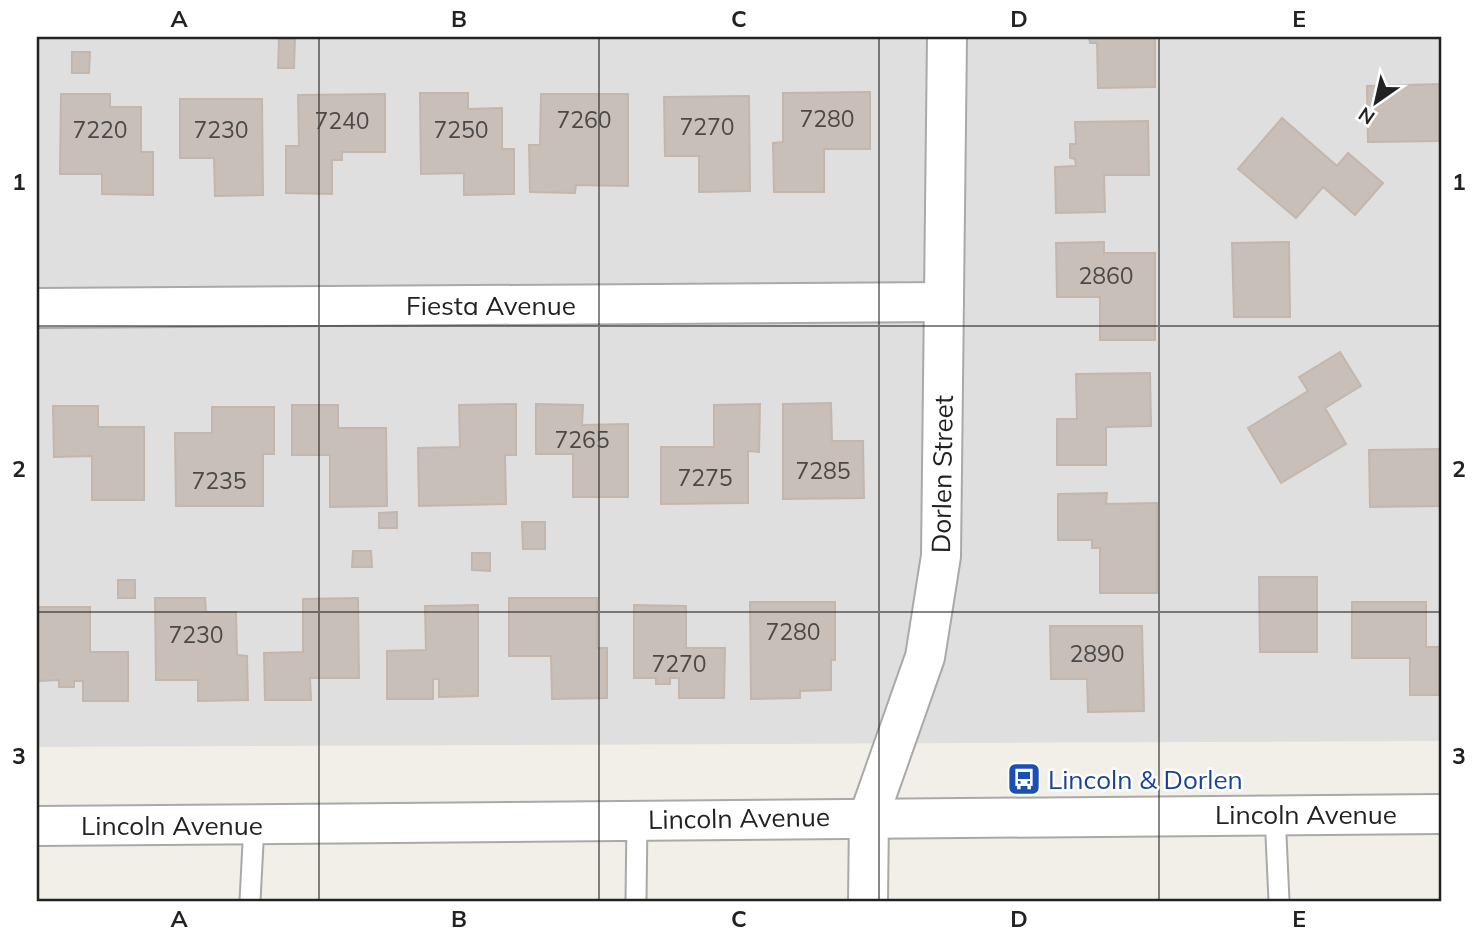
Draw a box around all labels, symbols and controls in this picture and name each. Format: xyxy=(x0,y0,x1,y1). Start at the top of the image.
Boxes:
text: A xyxy=(170,4,188,33)
text: B xyxy=(451,4,467,33)
text: C xyxy=(731,4,747,33)
text: D xyxy=(1010,4,1028,33)
text: E xyxy=(1292,4,1306,33)
north arrow xyxy=(1342,66,1412,136)
text: N xyxy=(1354,102,1379,130)
house number: 7280 xyxy=(799,104,855,133)
house number: 7260 xyxy=(556,105,612,134)
house number: 7240 xyxy=(314,106,370,135)
house number: 7270 xyxy=(679,112,735,141)
house number: 7220 xyxy=(72,115,128,144)
house number: 7230 xyxy=(193,115,249,144)
house number: 7250 xyxy=(433,115,489,144)
text: 1 xyxy=(12,167,26,196)
text: 1 xyxy=(1452,167,1466,196)
house number: 2860 xyxy=(1078,261,1134,290)
street label: Fiesta Avenue xyxy=(406,289,576,322)
street label: Dorlen Street xyxy=(924,395,960,553)
house number: 7265 xyxy=(554,425,610,454)
text: 2 xyxy=(12,454,26,483)
text: 2 xyxy=(1452,454,1466,483)
house number: 7285 xyxy=(795,456,851,485)
house number: 7275 xyxy=(677,463,733,492)
house number: 7235 xyxy=(191,466,247,495)
house number: 7280 xyxy=(765,617,821,646)
house number: 7230 xyxy=(168,620,224,649)
house number: 2890 xyxy=(1069,639,1125,668)
house number: 7270 xyxy=(651,649,707,678)
text: 3 xyxy=(12,741,26,770)
text: 3 xyxy=(1452,741,1466,770)
bus stop icon: Lincoln & Dorlen xyxy=(1005,760,1043,798)
place label: Lincoln & Dorlen xyxy=(1048,763,1243,796)
street label: Lincoln Avenue xyxy=(1215,798,1397,831)
street label: Lincoln Avenue xyxy=(648,800,830,836)
street label: Lincoln Avenue xyxy=(81,809,263,842)
text: A xyxy=(170,904,188,933)
text: B xyxy=(451,904,467,933)
text: C xyxy=(731,904,747,933)
text: D xyxy=(1010,904,1028,933)
text: E xyxy=(1292,904,1306,933)

